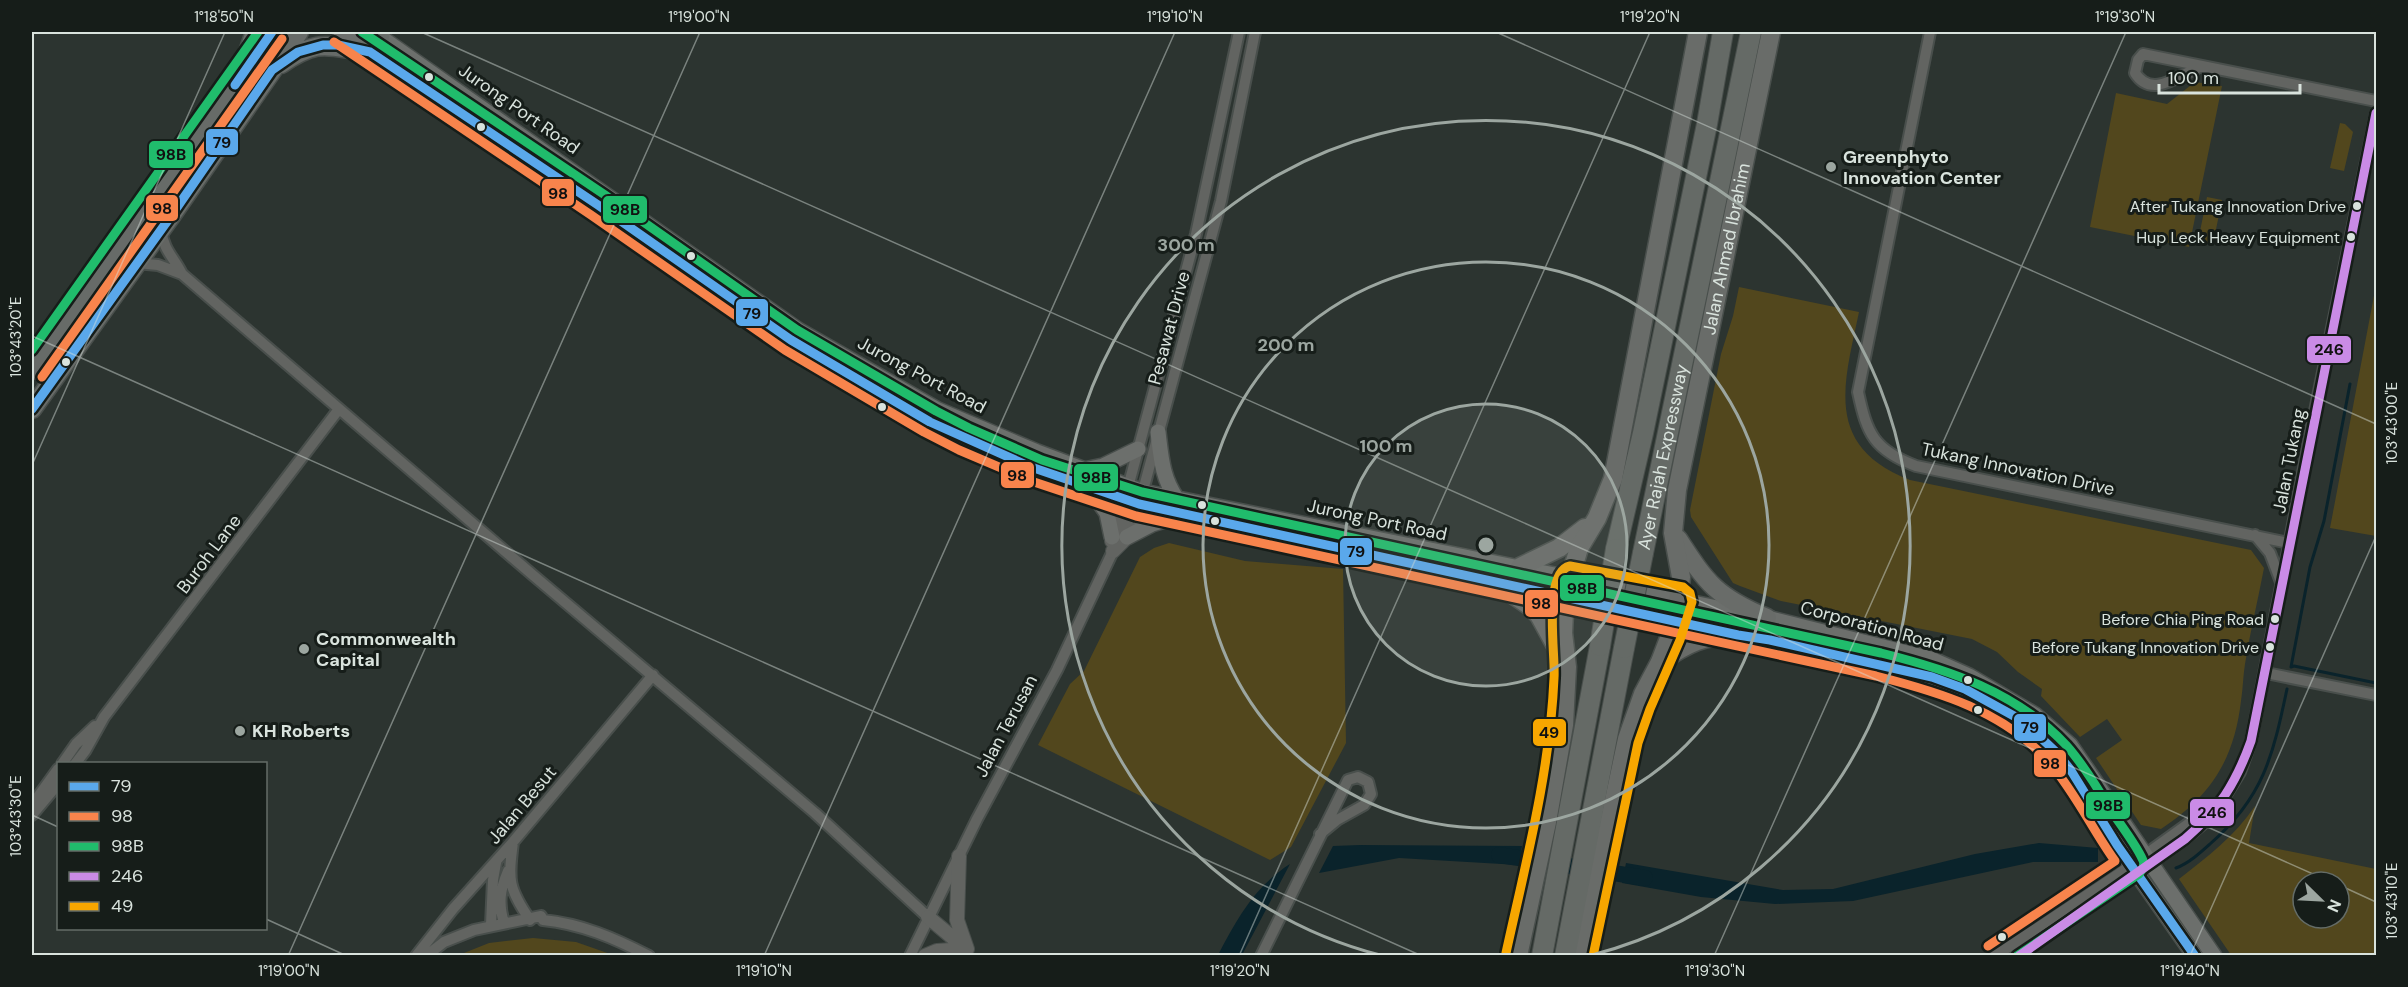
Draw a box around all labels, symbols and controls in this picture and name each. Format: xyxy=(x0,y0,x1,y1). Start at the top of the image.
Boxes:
text: 1°18'50"N xyxy=(194,7,254,27)
text: 1°19'00"N xyxy=(668,7,730,27)
text: 1°19'10"N xyxy=(1147,7,1203,27)
text: 1°19'20"N xyxy=(1620,7,1680,27)
text: 1°19'30"N xyxy=(2095,7,2155,27)
scale bar xyxy=(2159,57,2300,95)
street label: Jurong Port Road xyxy=(454,58,584,160)
text: 100 m xyxy=(2168,66,2219,90)
unlabelled marker xyxy=(423,71,435,83)
unlabelled marker xyxy=(475,121,487,133)
line badge: 79 xyxy=(205,128,239,156)
text: 79 xyxy=(213,132,231,153)
line badge: 98B xyxy=(148,140,194,169)
text: 98B xyxy=(156,144,186,165)
place label: Greenphyto Innovation Center xyxy=(1843,145,2001,190)
marker: Greenphyto Innovation Center xyxy=(1824,160,1838,174)
street label: Jalan Ahmad Ibrahim xyxy=(1697,161,1756,337)
line badge: 98 xyxy=(541,178,575,207)
text: 98 xyxy=(548,183,568,204)
line badge: 98 xyxy=(145,194,179,222)
line badge: 98B xyxy=(602,195,648,224)
place label: After Tukang Innovation Drive xyxy=(2130,196,2346,217)
text: 98 xyxy=(152,198,172,219)
text: 98B xyxy=(610,199,640,220)
marker: After Tukang Innovation Drive xyxy=(2351,200,2363,212)
place label: Hup Leck Heavy Equipment xyxy=(2136,227,2340,248)
marker: Hup Leck Heavy Equipment xyxy=(2345,231,2357,243)
text: 300 m xyxy=(1157,233,1215,257)
unlabelled marker xyxy=(685,250,697,262)
street label: Pesawat Drive xyxy=(1142,269,1196,387)
text: 103°43'20"E xyxy=(6,297,26,377)
line badge: 79 xyxy=(735,298,769,327)
text: 79 xyxy=(743,303,761,324)
street label: Jurong Port Road xyxy=(853,331,991,419)
text: 200 m xyxy=(1258,333,1314,357)
line badge: 246 xyxy=(2306,335,2352,364)
text: 246 xyxy=(2314,339,2344,360)
unlabelled marker xyxy=(60,356,72,368)
street label: Ayer Rajah Expressway xyxy=(1632,362,1694,552)
text: 103°43'00"E xyxy=(2382,382,2402,464)
unlabelled marker xyxy=(876,401,888,413)
street label: Jalan Tukang xyxy=(2267,406,2311,516)
text: 100 m xyxy=(1359,434,1413,458)
street label: Tukang Innovation Drive xyxy=(1919,437,2117,501)
line badge: 98 xyxy=(1000,461,1035,489)
line badge: 98B xyxy=(1073,463,1119,492)
text: 98 xyxy=(1007,465,1027,486)
text: 98B xyxy=(1081,467,1111,488)
street label: Jurong Port Road xyxy=(1305,493,1449,547)
unlabelled marker xyxy=(1196,499,1208,511)
street label: Buroh Lane xyxy=(171,510,247,598)
unlabelled marker xyxy=(1209,515,1221,527)
centre of rings xyxy=(1476,535,1496,555)
line badge: 79 xyxy=(1339,537,1373,566)
text: 79 xyxy=(1347,541,1365,562)
line badge: 98B xyxy=(1559,574,1605,602)
text: 98B xyxy=(1567,578,1597,599)
line badge: 98 xyxy=(1524,589,1559,618)
text: 98 xyxy=(1531,593,1551,614)
street label: Corporation Road xyxy=(1798,595,1946,657)
place label: Before Chia Ping Road xyxy=(2101,609,2264,630)
marker: Before Chia Ping Road xyxy=(2269,613,2281,625)
place label: Commonwealth Capital xyxy=(316,627,456,672)
place label: Before Tukang Innovation Drive xyxy=(2032,637,2259,658)
marker: Before Tukang Innovation Drive xyxy=(2264,641,2276,653)
marker: Commonwealth Capital xyxy=(297,642,311,656)
street label: Jalan Terusan xyxy=(969,671,1043,781)
unlabelled marker xyxy=(1962,674,1974,686)
unlabelled marker xyxy=(1972,704,1984,716)
line badge: 79 xyxy=(2013,713,2047,742)
text: 79 xyxy=(2021,717,2039,738)
line badge: 49 xyxy=(1532,718,1567,747)
place label: KH Roberts xyxy=(252,719,350,743)
text: 49 xyxy=(1539,722,1559,743)
marker: KH Roberts xyxy=(233,724,247,738)
line badge: 98 xyxy=(2033,749,2067,778)
text: 98 xyxy=(2040,753,2060,774)
street label: Jalan Besut xyxy=(482,761,562,849)
legend xyxy=(57,762,267,930)
text: 79 xyxy=(111,774,131,798)
text: 103°43'30"E xyxy=(6,775,26,857)
line badge: 98B xyxy=(2085,791,2131,820)
text: 98B xyxy=(2093,795,2123,816)
line badge: 246 xyxy=(2189,798,2235,827)
text: 246 xyxy=(2197,802,2227,823)
text: 98 xyxy=(111,804,133,828)
text: 98B xyxy=(111,834,144,858)
text: 103°43'10"E xyxy=(2382,862,2402,940)
text: 246 xyxy=(111,864,143,888)
north arrow xyxy=(2291,870,2351,930)
text: 49 xyxy=(111,894,133,918)
text: N xyxy=(2322,896,2346,915)
unlabelled marker xyxy=(1996,931,2008,943)
text: 1°19'00"N xyxy=(258,961,320,981)
text: 1°19'10"N xyxy=(736,961,792,981)
text: 1°19'20"N xyxy=(1210,961,1270,981)
text: 1°19'30"N xyxy=(1685,961,1745,981)
text: 1°19'40"N xyxy=(2160,961,2220,981)

